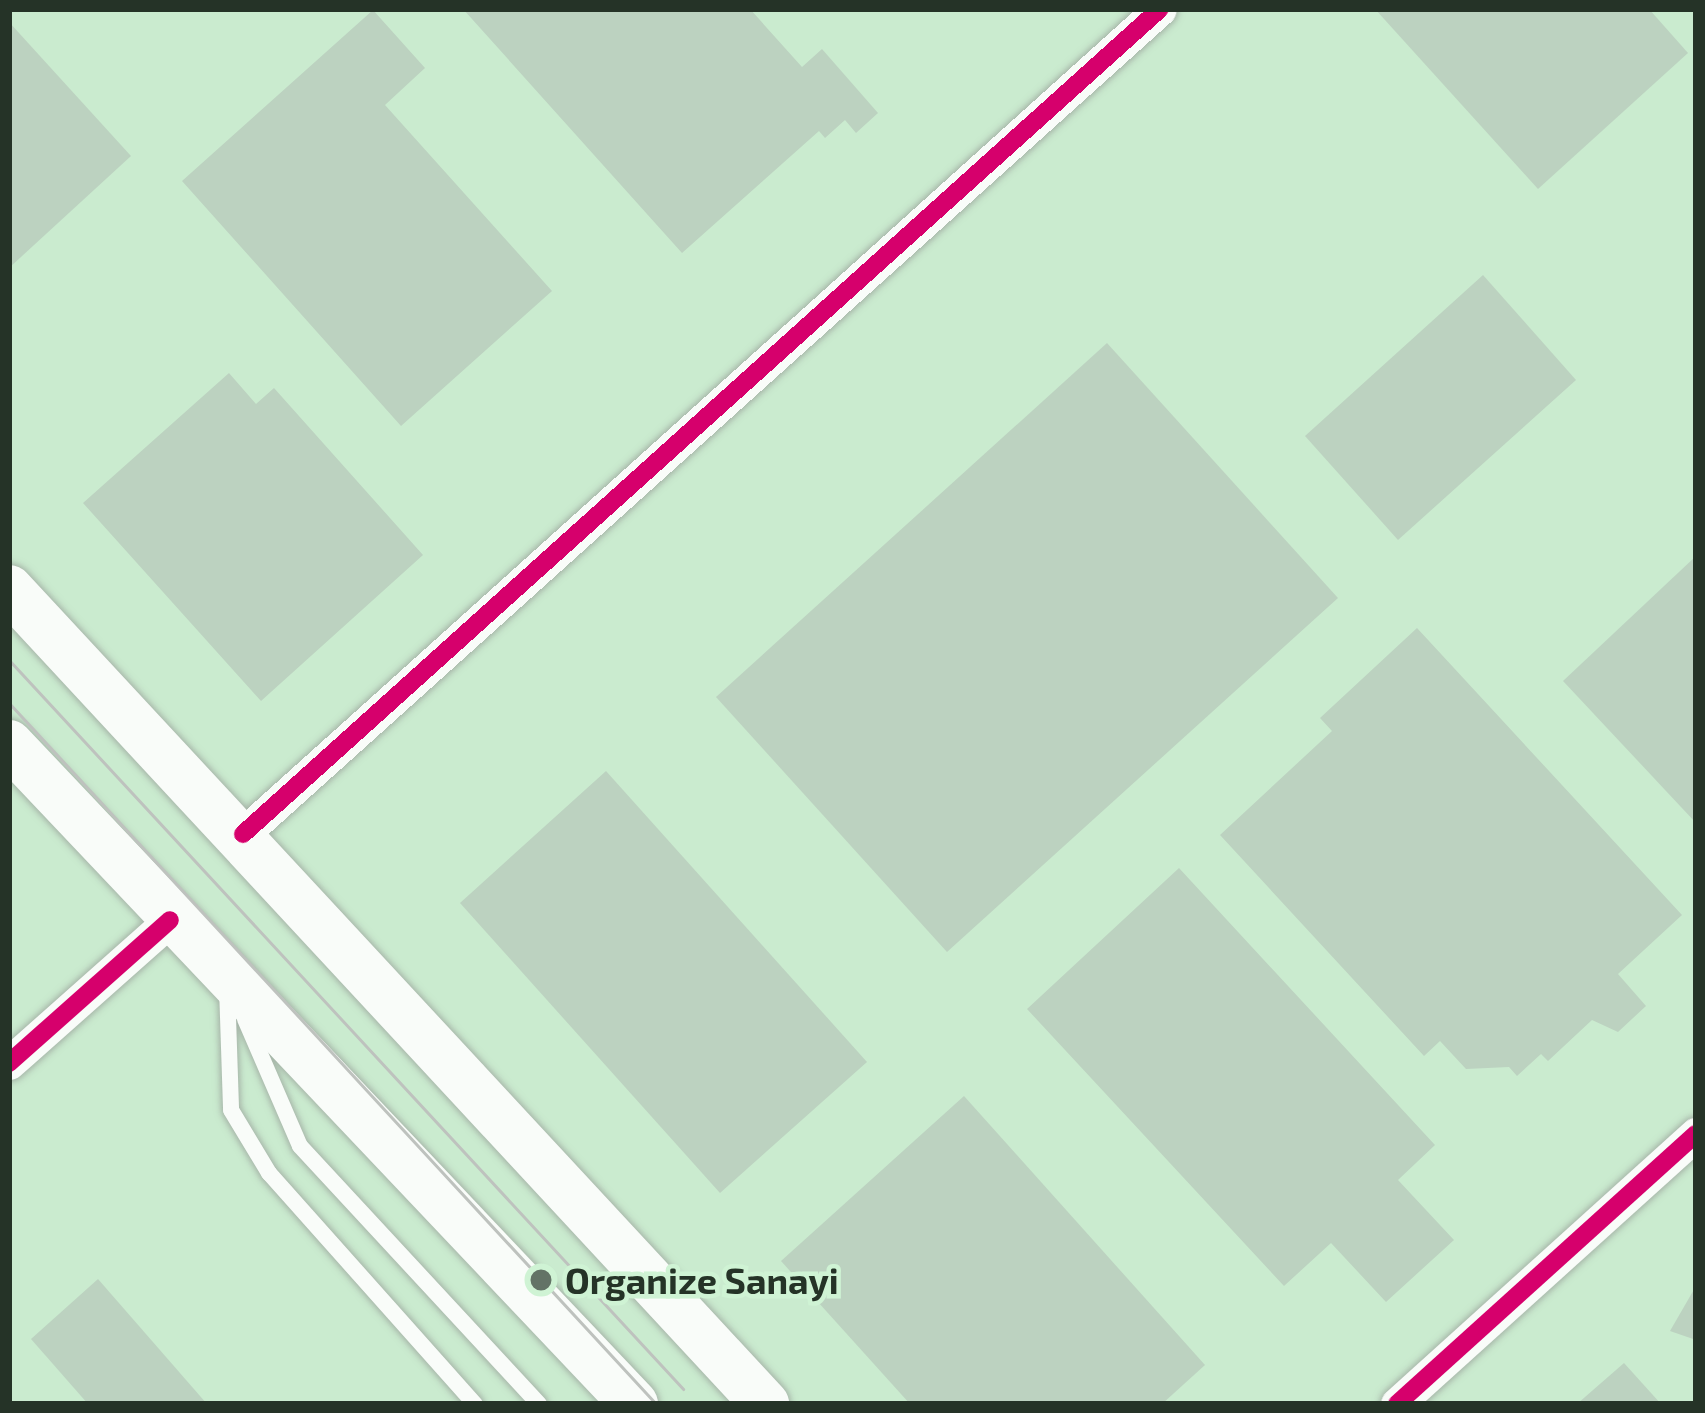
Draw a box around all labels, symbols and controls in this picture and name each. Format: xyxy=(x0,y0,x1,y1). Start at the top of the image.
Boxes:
place label: Organize Sanayi xyxy=(565,1258,839,1302)
marker: Organize Sanayi xyxy=(528,1267,554,1293)

